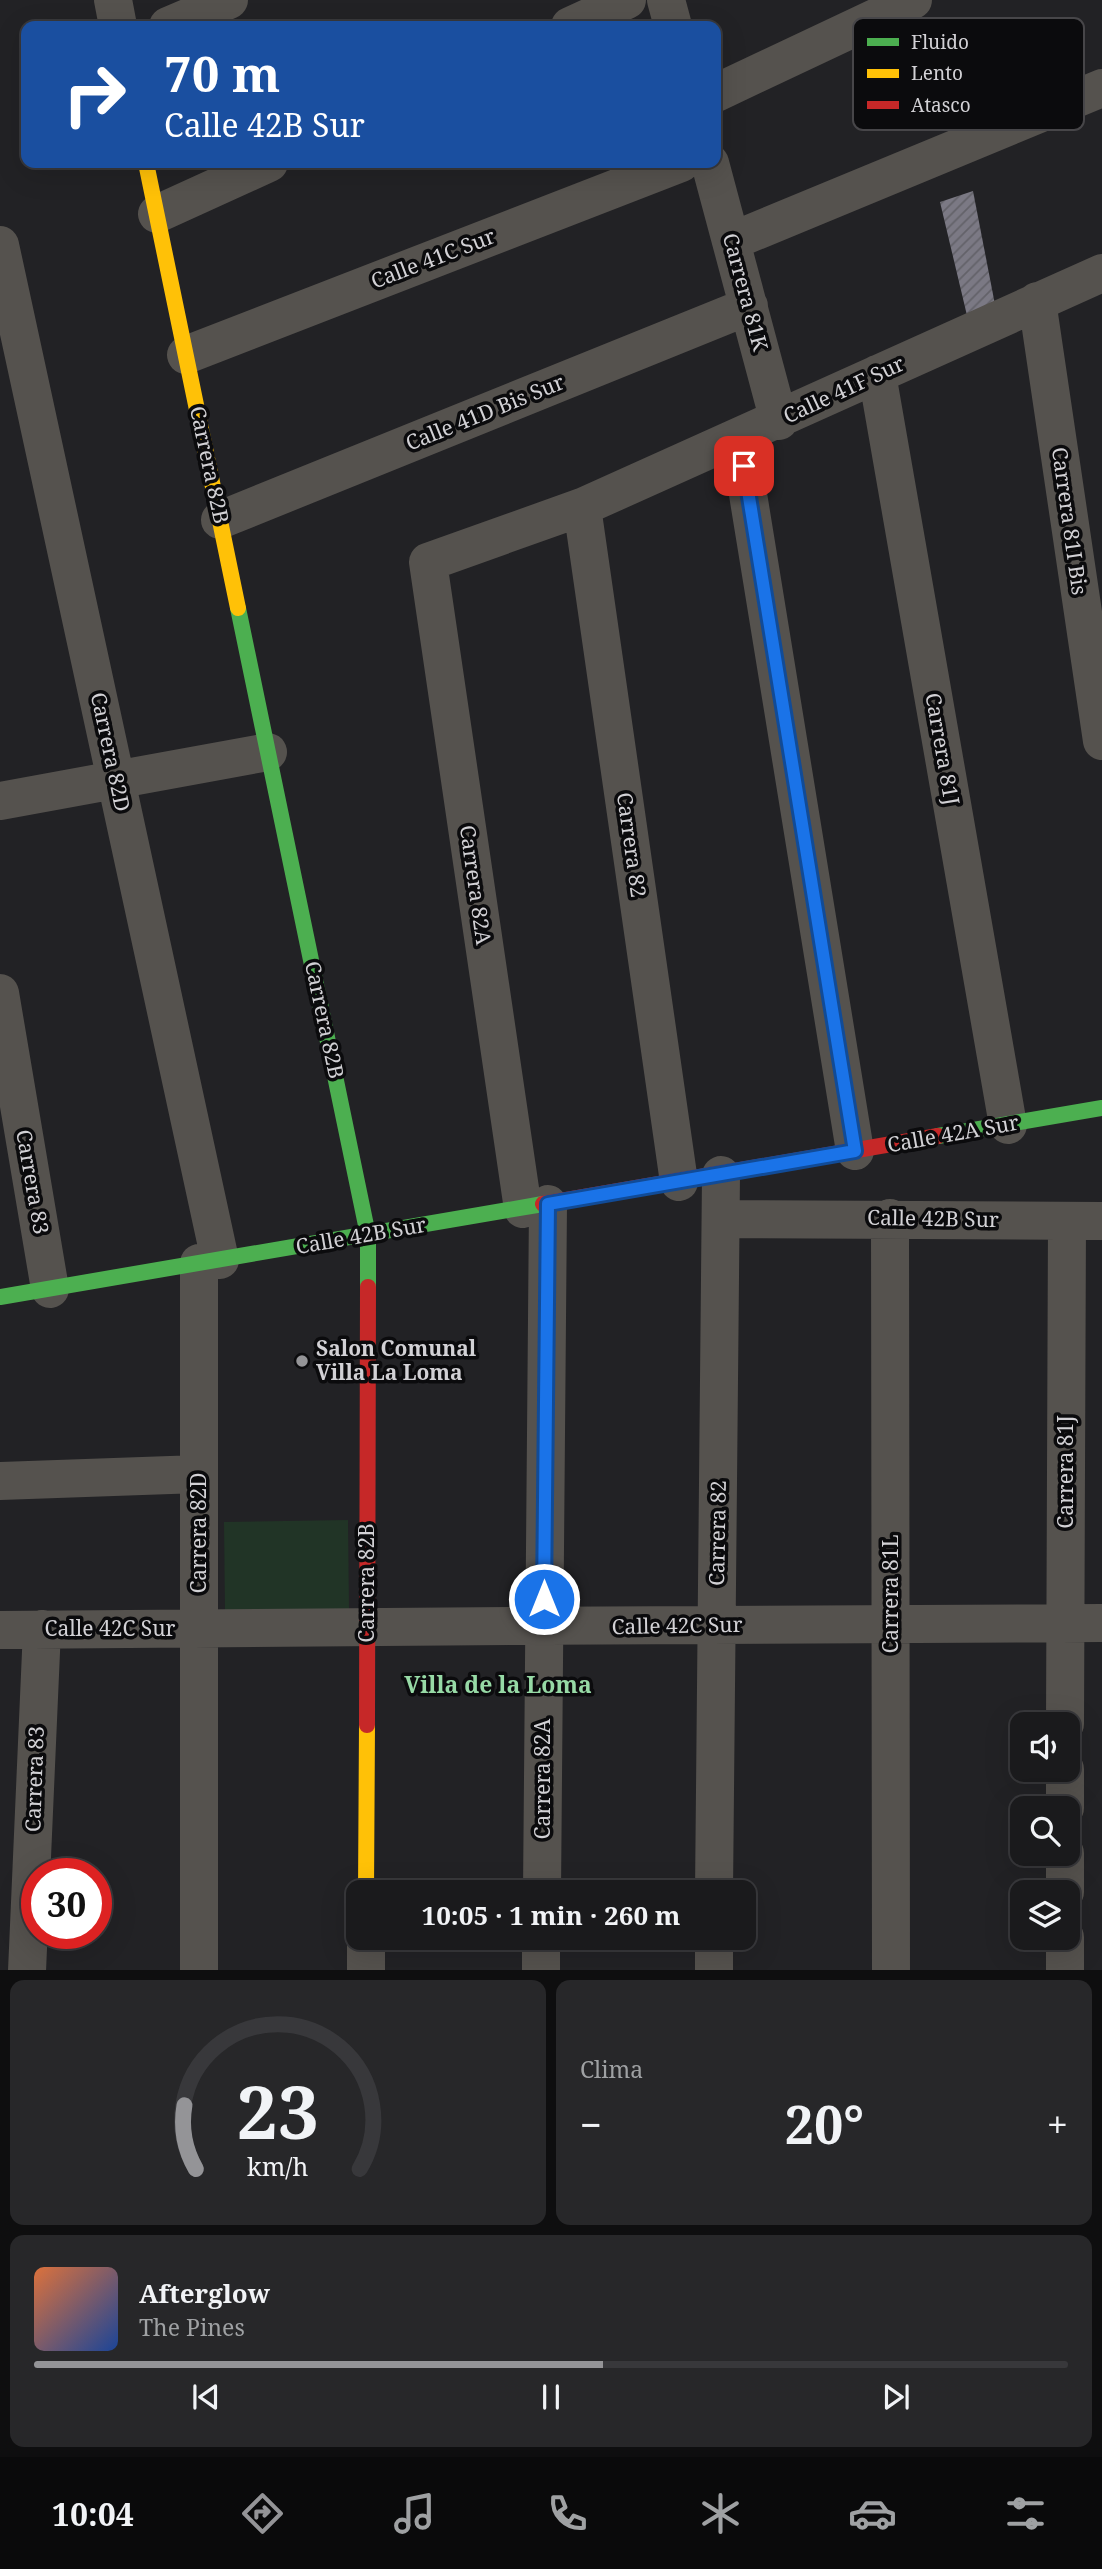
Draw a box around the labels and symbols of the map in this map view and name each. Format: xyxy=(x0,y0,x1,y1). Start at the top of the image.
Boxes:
legend xyxy=(853,18,1084,130)
text: Fluido xyxy=(911,29,969,55)
text: Lento xyxy=(911,60,963,86)
text: Atasco xyxy=(911,92,971,118)
street label: Calle 41C Sur xyxy=(367,222,499,295)
street label: Carrera 81K xyxy=(717,230,775,354)
street label: Calle 41F Sur xyxy=(779,349,909,429)
street label: Calle 41D Bis Sur xyxy=(401,367,568,457)
street label: Carrera 82B xyxy=(184,403,236,526)
pin xyxy=(714,436,774,496)
street label: Carrera 81I Bis xyxy=(1046,445,1094,597)
street label: Carrera 82D xyxy=(85,690,137,814)
street label: Carrera 81J xyxy=(919,691,967,807)
street label: Carrera 82 xyxy=(611,790,653,899)
street label: Carrera 82A xyxy=(454,823,498,947)
street label: Carrera 82B xyxy=(299,958,351,1081)
street label: Calle 42A Sur xyxy=(885,1108,1021,1158)
street label: Carrera 83 xyxy=(10,1127,56,1236)
street label: Calle 42B Sur xyxy=(867,1203,999,1233)
street label: Calle 42B Sur xyxy=(294,1210,428,1260)
place label: Salon Comunal Villa La Loma xyxy=(316,1334,477,1386)
marker: Salon Comunal Villa La Loma xyxy=(294,1353,310,1369)
street label: Carrera 81J xyxy=(1051,1415,1079,1529)
street label: Carrera 82D xyxy=(184,1472,212,1594)
street label: Carrera 82 xyxy=(702,1480,732,1586)
street label: Carrera 82B xyxy=(352,1523,380,1643)
street label: Carrera 81L xyxy=(876,1534,904,1654)
position arrow xyxy=(507,1562,581,1636)
street label: Calle 42C Sur xyxy=(611,1610,743,1640)
street label: Calle 42C Sur xyxy=(45,1614,176,1642)
district label: Villa de la Loma xyxy=(404,1668,592,1700)
street label: Carrera 82A xyxy=(528,1718,556,1839)
street label: Carrera 83 xyxy=(18,1726,50,1832)
speed limit sign: 30 xyxy=(21,1858,112,1949)

